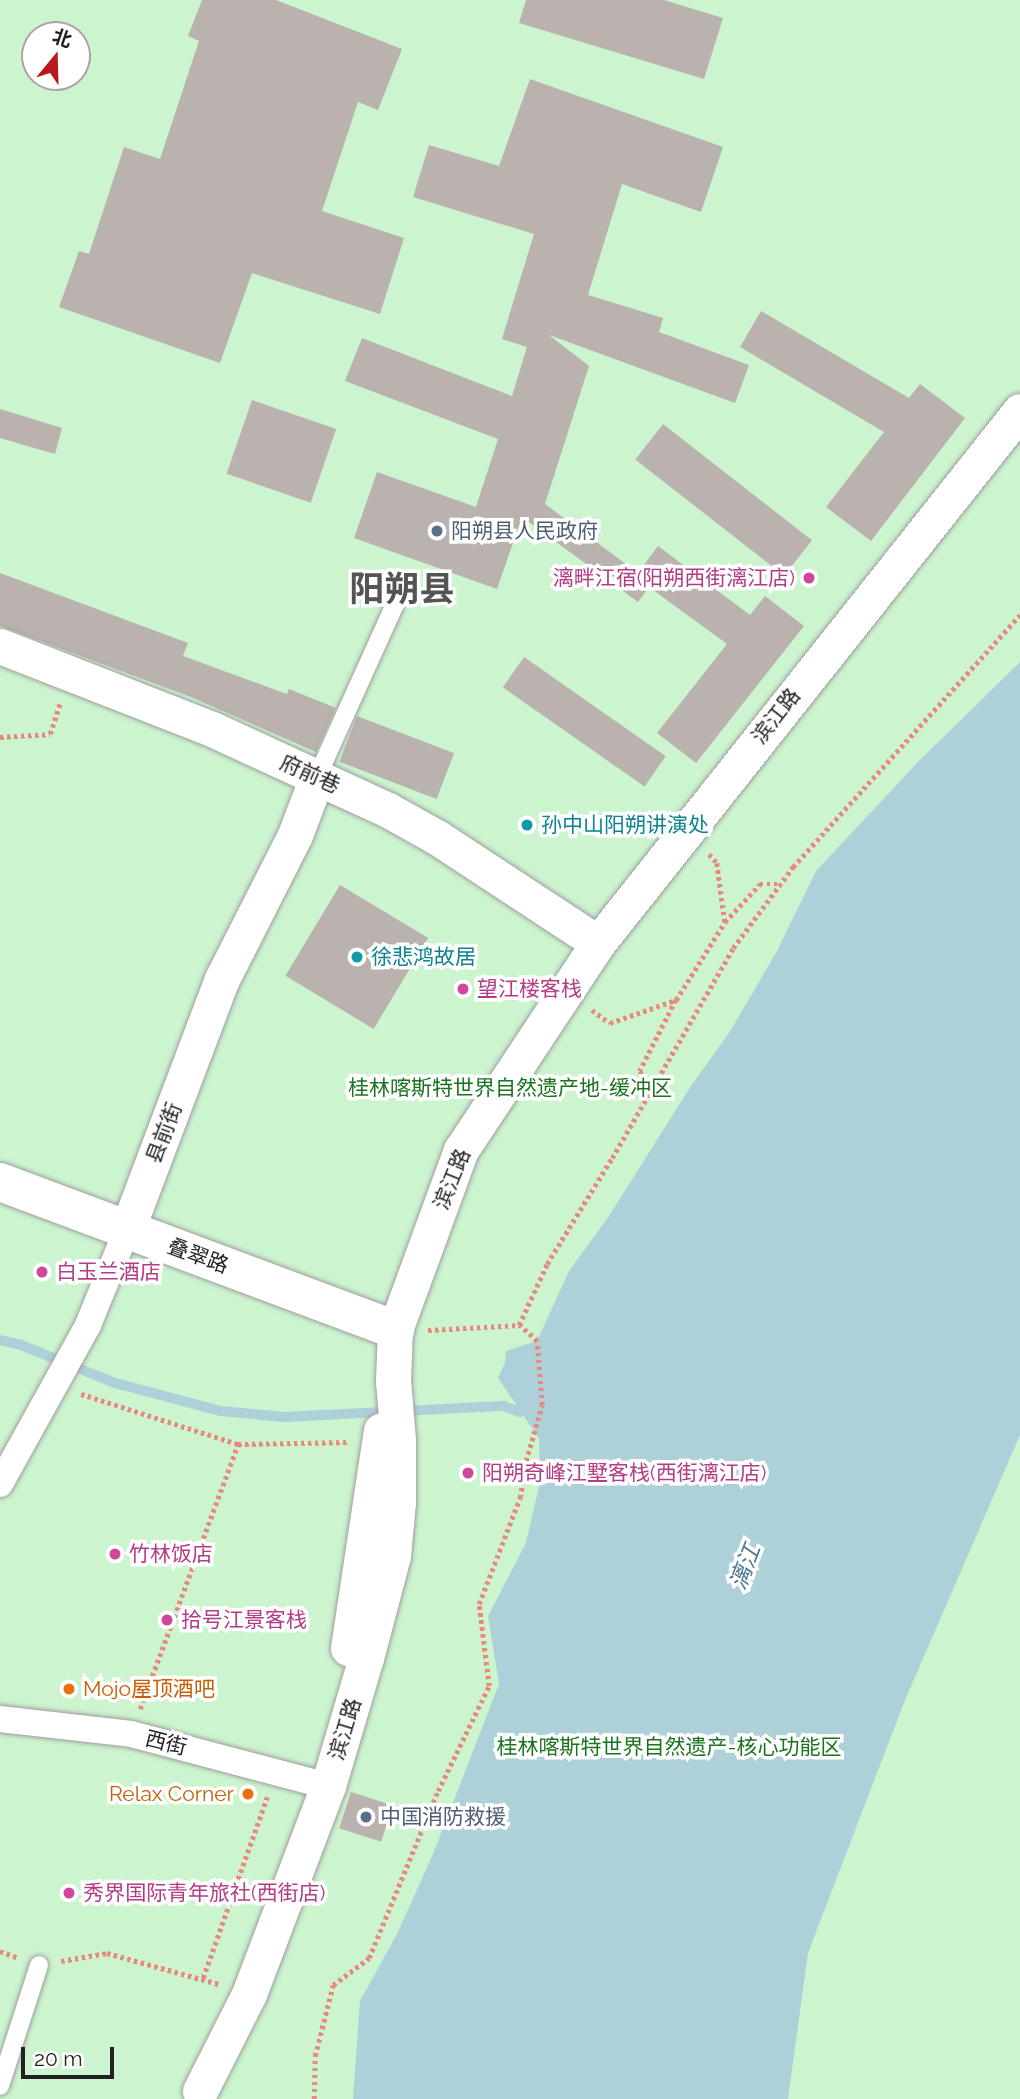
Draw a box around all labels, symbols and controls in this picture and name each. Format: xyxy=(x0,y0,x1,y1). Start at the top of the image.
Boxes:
north arrow xyxy=(21,21,91,91)
text: 北 xyxy=(50,25,75,52)
place label: 阳朔县人民政府 xyxy=(451,518,598,544)
marker: 阳朔县人民政府 xyxy=(429,523,445,539)
place label: 漓畔江宿(阳朔西街漓江店) xyxy=(553,565,795,591)
district label: 阳朔县 xyxy=(350,568,454,610)
marker: 漓畔江宿(阳朔西街漓江店) xyxy=(801,570,817,586)
street label: 滨江路 xyxy=(747,683,805,749)
street label: 府前巷 xyxy=(276,750,344,798)
place label: 孙中山阳朔讲演处 xyxy=(541,812,709,838)
marker: 孙中山阳朔讲演处 xyxy=(519,817,535,833)
place label: 徐悲鸿故居 xyxy=(371,944,476,970)
marker: 徐悲鸿故居 xyxy=(349,949,365,965)
place label: 望江楼客栈 xyxy=(477,976,582,1002)
marker: 望江楼客栈 xyxy=(455,981,471,997)
park label: 桂林喀斯特世界自然遗产地-缓冲区 xyxy=(348,1075,672,1101)
street label: 县前街 xyxy=(141,1099,187,1167)
street label: 滨江路 xyxy=(429,1145,475,1213)
street label: 叠翠路 xyxy=(164,1233,232,1279)
place label: 白玉兰酒店 xyxy=(56,1259,161,1285)
marker: 白玉兰酒店 xyxy=(34,1264,50,1280)
place label: 阳朔奇峰江墅客栈(西街漓江店) xyxy=(482,1460,766,1486)
marker: 阳朔奇峰江墅客栈(西街漓江店) xyxy=(460,1465,476,1481)
place label: 竹林饭店 xyxy=(129,1541,213,1567)
water label: 漓江 xyxy=(724,1541,766,1593)
marker: 竹林饭店 xyxy=(107,1546,123,1562)
place label: 拾号江景客栈 xyxy=(181,1607,307,1633)
marker: 拾号江景客栈 xyxy=(159,1612,175,1628)
place label: Mojo屋顶酒吧 xyxy=(83,1676,215,1702)
marker: Mojo屋顶酒吧 xyxy=(61,1681,77,1697)
street label: 滨江路 xyxy=(324,1695,366,1763)
street label: 西街 xyxy=(143,1726,189,1760)
park label: 桂林喀斯特世界自然遗产-核心功能区 xyxy=(497,1734,841,1760)
place label: Relax Corner xyxy=(109,1781,234,1807)
marker: Relax Corner xyxy=(240,1786,256,1802)
place label: 中国消防救援 xyxy=(380,1804,506,1830)
marker: 中国消防救援 xyxy=(358,1809,374,1825)
place label: 秀界国际青年旅社(西街店) xyxy=(83,1880,325,1906)
marker: 秀界国际青年旅社(西街店) xyxy=(61,1885,77,1901)
scale bar xyxy=(24,2032,117,2076)
text: 20 m xyxy=(34,2046,82,2071)

